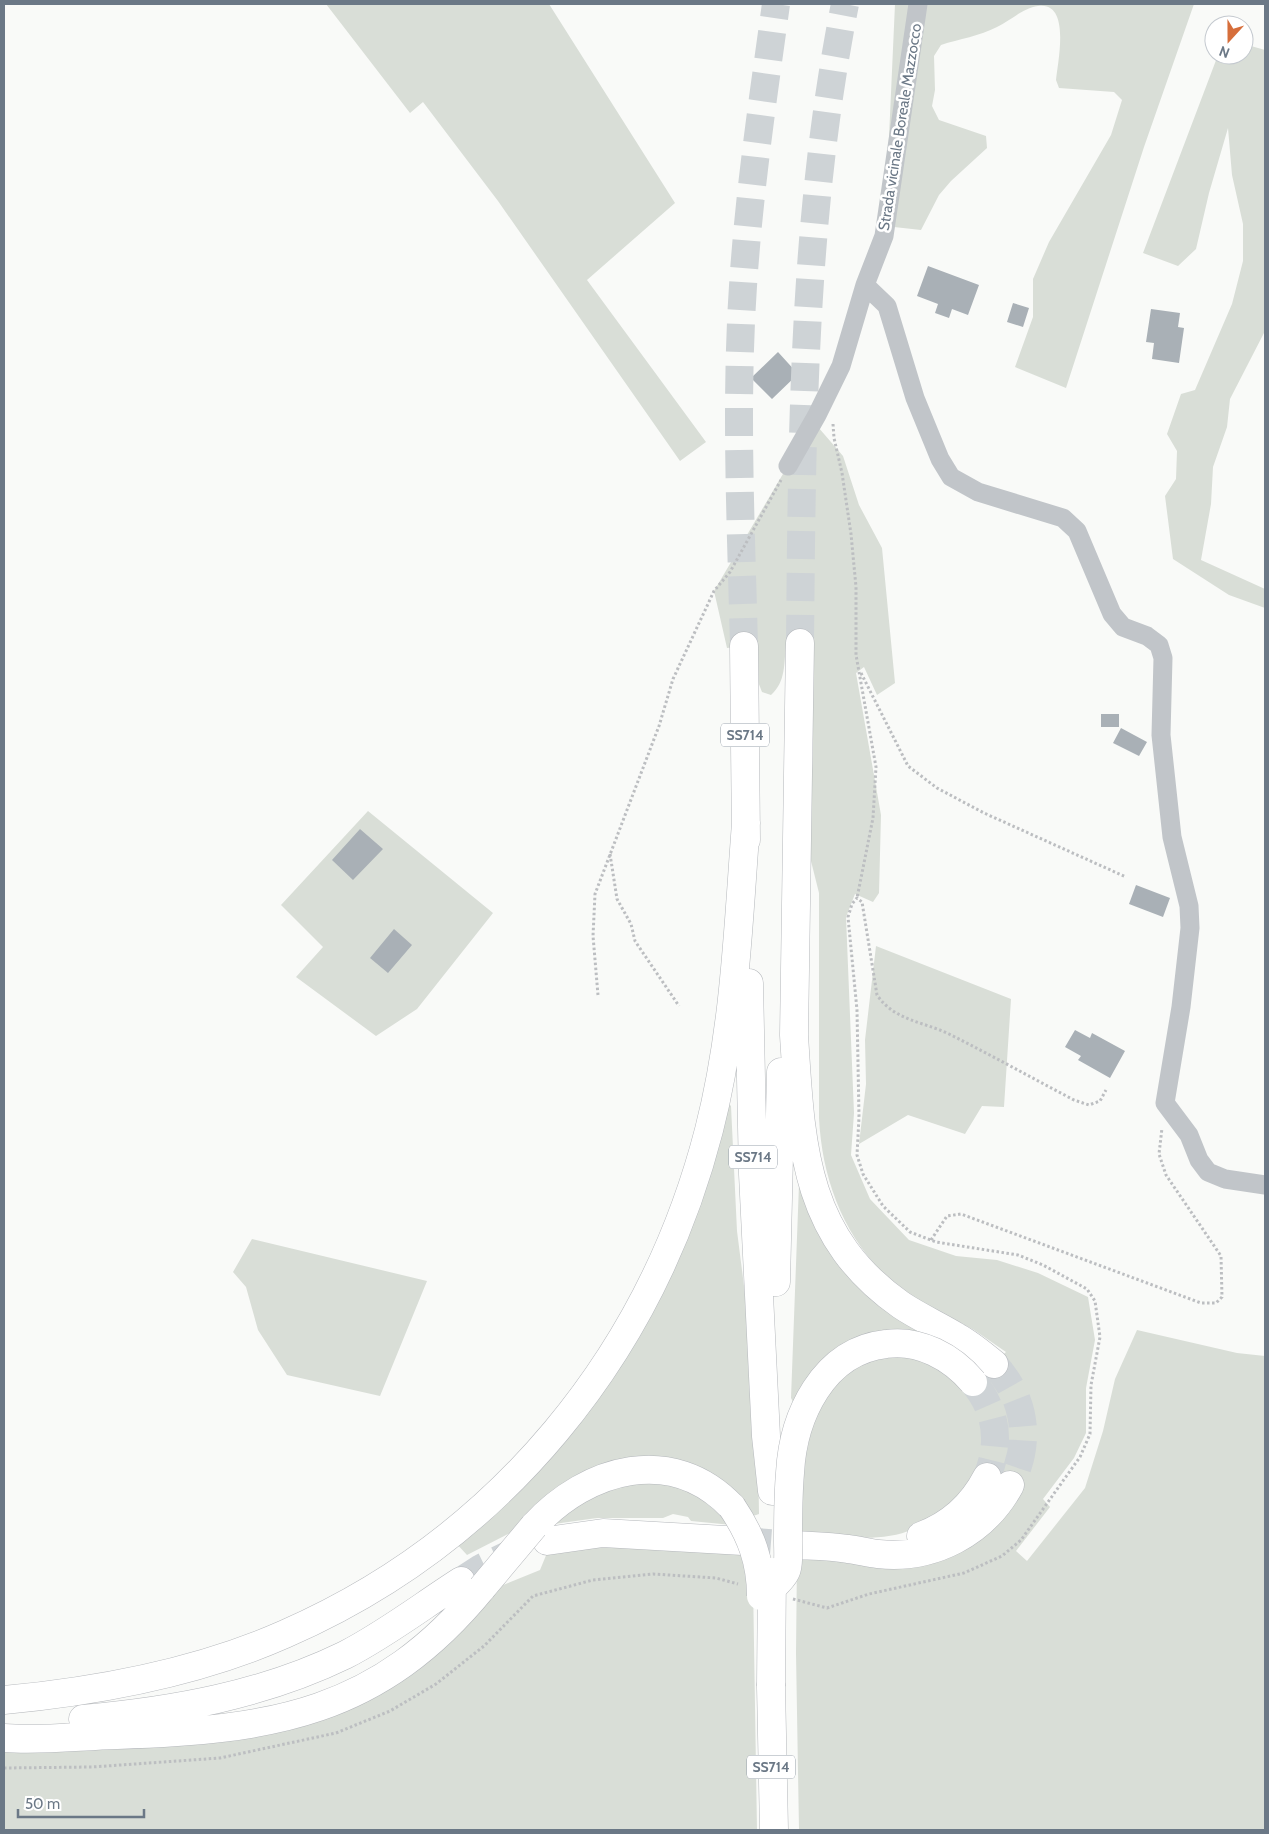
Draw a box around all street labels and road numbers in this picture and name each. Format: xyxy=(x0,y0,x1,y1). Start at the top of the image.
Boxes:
street label: Strada vicinale Boreale Mazzocco xyxy=(875,22,925,232)
road number: SS714 xyxy=(721,724,769,746)
road number: SS714 xyxy=(729,1146,777,1168)
road number: SS714 xyxy=(747,1755,795,1778)

